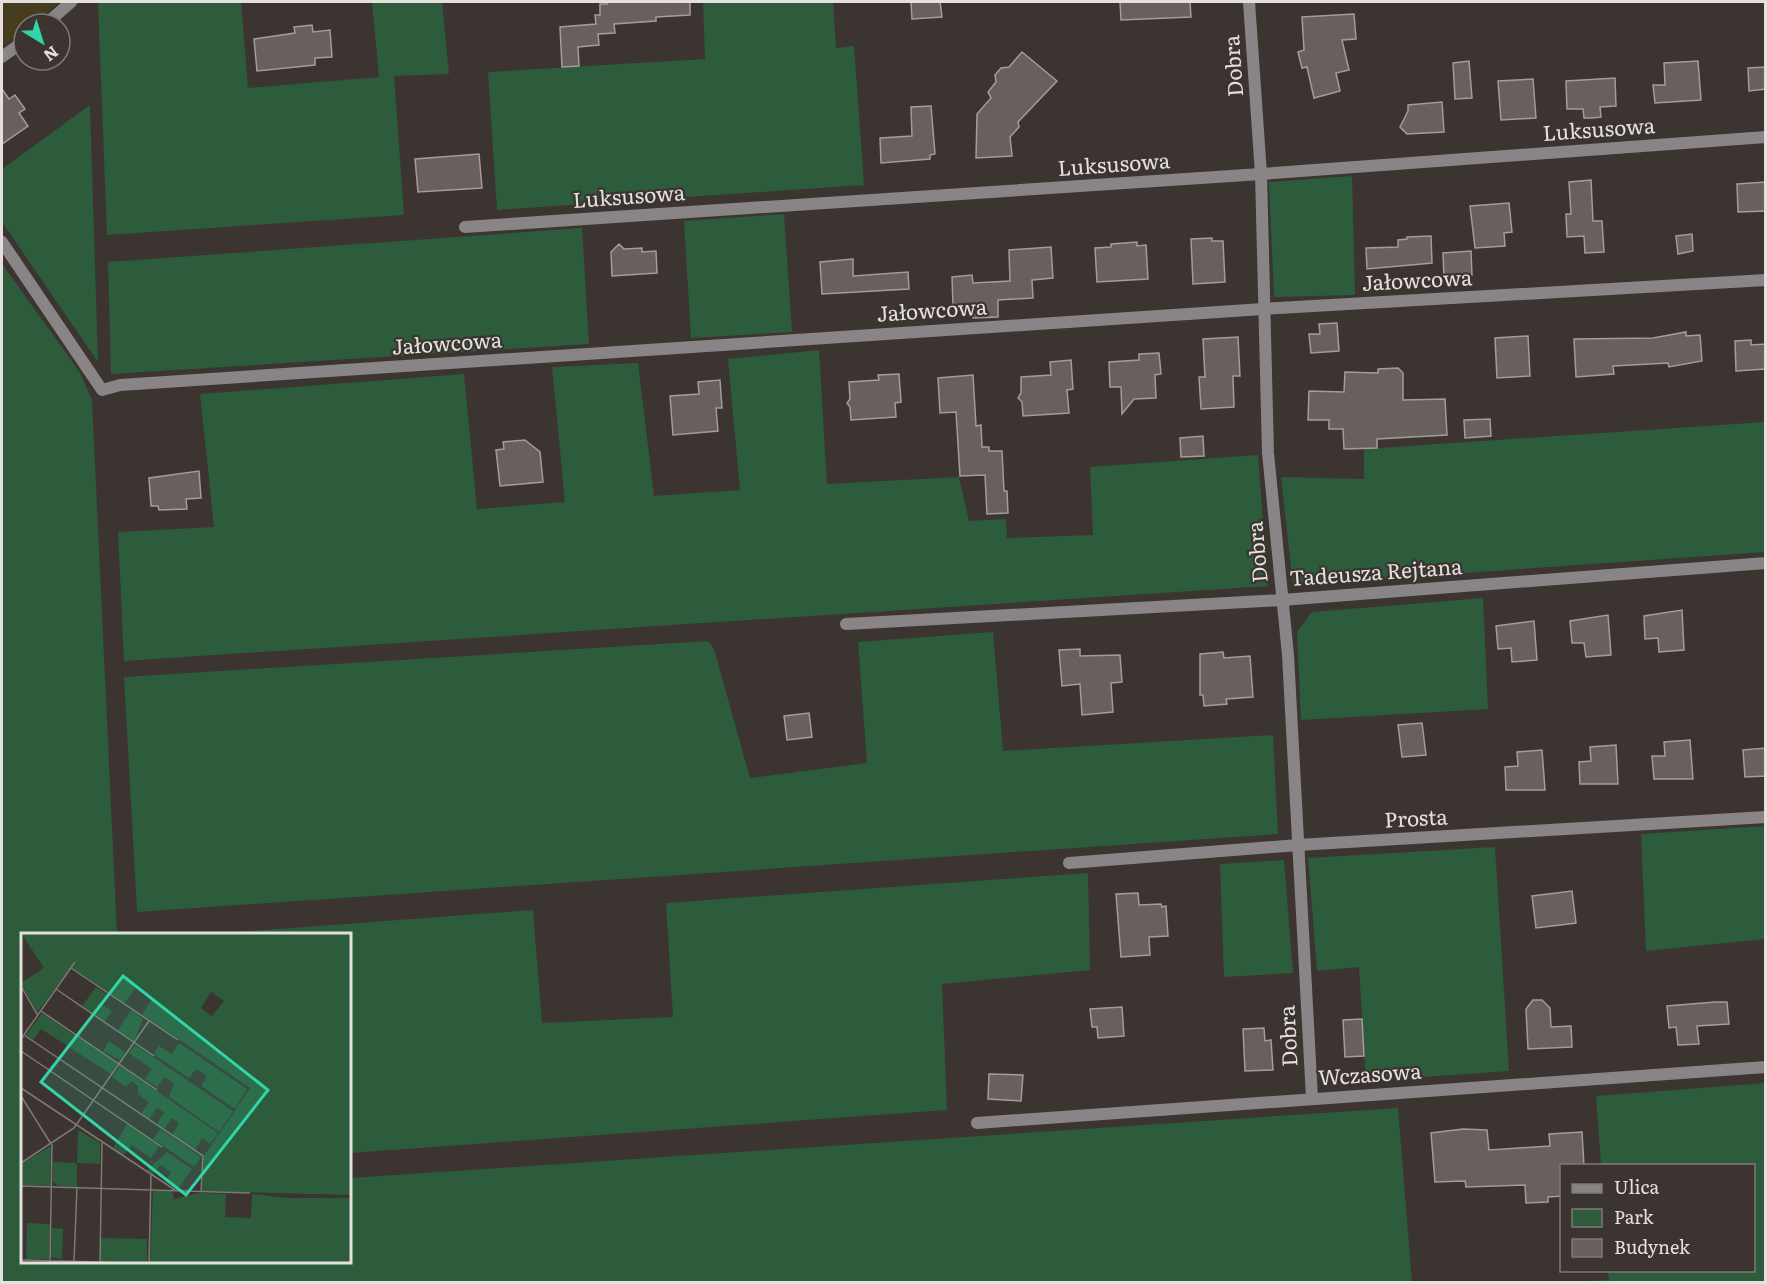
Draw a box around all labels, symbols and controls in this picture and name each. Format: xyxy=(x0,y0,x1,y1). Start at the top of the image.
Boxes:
north arrow xyxy=(12,12,72,72)
street label: Dobra xyxy=(1214,34,1249,98)
text: N xyxy=(39,41,65,68)
street label: Luksusowa xyxy=(1542,108,1657,147)
street label: Luksusowa xyxy=(1057,143,1172,182)
street label: Luksusowa xyxy=(572,175,687,214)
street label: Jałowcowa xyxy=(1361,260,1474,297)
street label: Jałowcowa xyxy=(876,289,989,328)
street label: Jałowcowa xyxy=(391,322,504,361)
street label: Dobra xyxy=(1237,520,1274,584)
street label: Tadeusza Rejtana xyxy=(1288,549,1464,592)
street label: Prosta xyxy=(1383,799,1449,834)
inset map xyxy=(21,933,351,1263)
street label: Dobra xyxy=(1269,1004,1304,1068)
street label: Wczasowa xyxy=(1317,1053,1423,1092)
legend xyxy=(1560,1164,1755,1272)
text: Ulica xyxy=(1614,1173,1660,1200)
text: Park xyxy=(1614,1203,1655,1230)
text: Budynek xyxy=(1614,1233,1691,1260)

